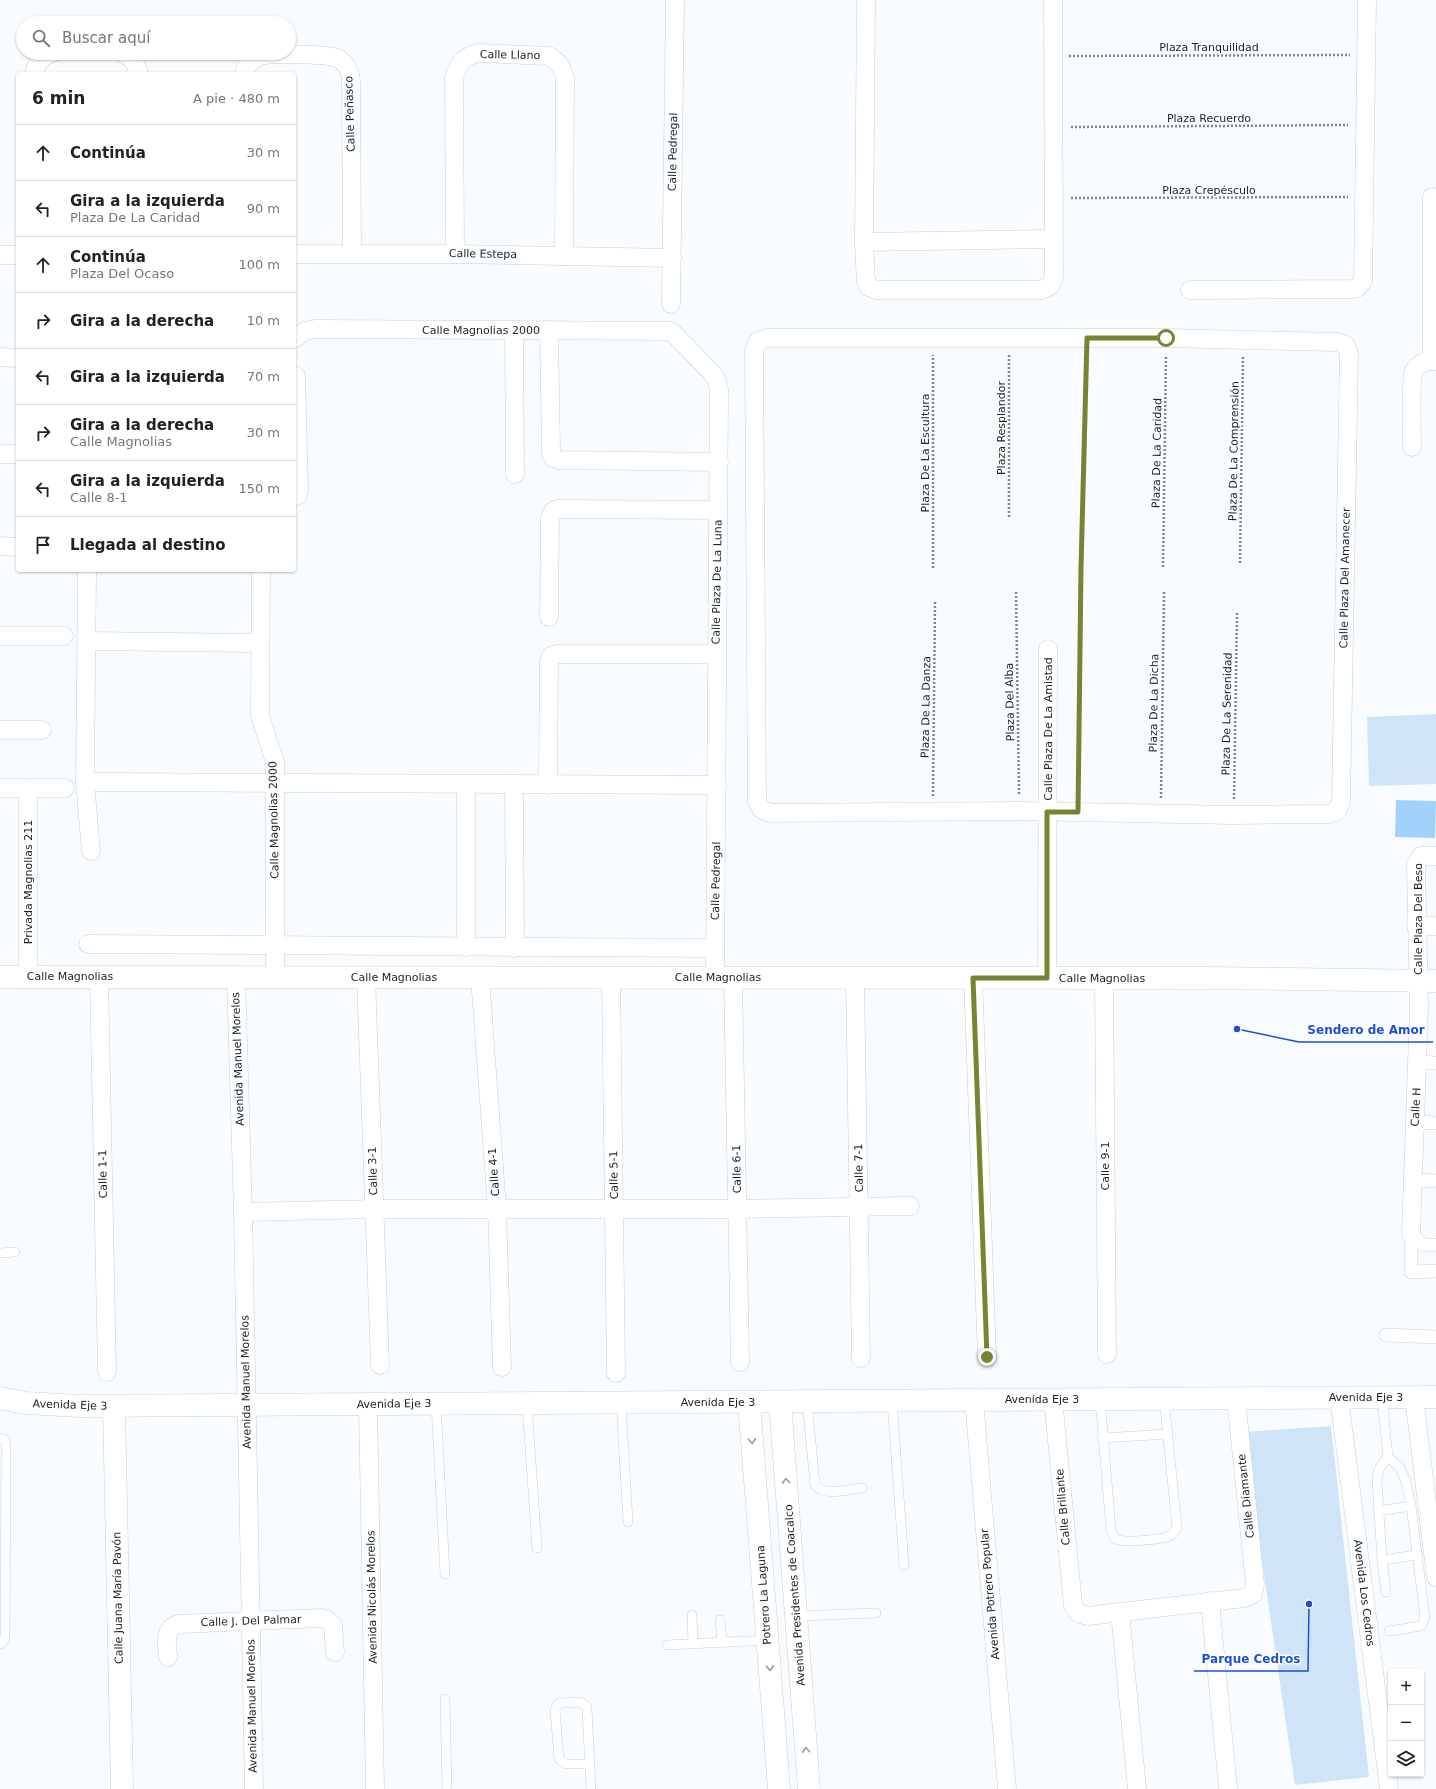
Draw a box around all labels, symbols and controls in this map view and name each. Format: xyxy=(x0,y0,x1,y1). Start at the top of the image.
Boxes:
search box xyxy=(16,16,296,60)
icon: search xyxy=(30,27,52,49)
text: Buscar aquí xyxy=(62,29,150,47)
street label: Plaza Tranquilidad xyxy=(1159,41,1259,54)
street label: Calle Llano xyxy=(480,48,541,62)
street label: Calle Peñasco xyxy=(342,76,358,152)
text: 6 min xyxy=(32,88,85,108)
text: A pie · 480 m xyxy=(193,91,280,106)
street label: Plaza Recuerdo xyxy=(1167,112,1251,125)
street label: Calle Pedregal xyxy=(666,113,680,191)
icon: ahead xyxy=(32,142,54,164)
text: Continúa xyxy=(70,144,146,162)
text: 30 m xyxy=(247,145,280,160)
street label: Plaza Crepésculo xyxy=(1162,184,1256,197)
text: Gira a la izquierda xyxy=(70,192,225,210)
icon: left xyxy=(32,198,54,220)
text: 90 m xyxy=(247,201,280,216)
text: Plaza De La Caridad xyxy=(70,210,200,225)
street label: Calle Estepa xyxy=(449,247,517,261)
text: Continúa xyxy=(70,248,146,266)
icon: ahead xyxy=(32,254,54,276)
text: 100 m xyxy=(238,257,280,272)
text: Plaza Del Ocaso xyxy=(70,266,174,281)
icon: right xyxy=(32,310,54,332)
text: Gira a la derecha xyxy=(70,312,214,330)
text: 10 m xyxy=(247,313,280,328)
street label: Calle Magnolias 2000 xyxy=(422,324,540,337)
route start xyxy=(1157,329,1175,347)
icon: left xyxy=(32,366,54,388)
text: Gira a la izquierda xyxy=(70,368,225,386)
text: 70 m xyxy=(247,369,280,384)
street label: Plaza Resplandor xyxy=(995,380,1008,475)
street label: Plaza De La Comprensión xyxy=(1226,381,1242,521)
street label: Plaza De La Escultura xyxy=(919,394,932,512)
street label: Plaza De La Caridad xyxy=(1150,398,1164,508)
text: Gira a la derecha xyxy=(70,416,214,434)
icon: right xyxy=(32,422,54,444)
text: 30 m xyxy=(247,425,280,440)
text: Calle Magnolias xyxy=(70,434,172,449)
text: Gira a la izquierda xyxy=(70,472,225,490)
icon: left xyxy=(32,478,54,500)
text: 150 m xyxy=(238,481,280,496)
text: Calle 8-1 xyxy=(70,490,128,505)
street label: Calle Plaza Del Amanecer xyxy=(1337,507,1353,649)
street label: Calle Plaza De La Luna xyxy=(709,519,725,645)
icon: arrive xyxy=(32,534,54,556)
text: Llegada al destino xyxy=(70,536,225,554)
street label: Plaza De La Serenidad xyxy=(1219,652,1235,776)
street label: Plaza De La Dicha xyxy=(1147,653,1161,753)
street label: Plaza De La Danza xyxy=(919,656,933,758)
street label: Calle Plaza De La Amistad xyxy=(1042,657,1055,801)
street label: Plaza Del Alba xyxy=(1003,663,1017,741)
street label: Calle Magnolias 2000 xyxy=(266,761,282,879)
street label: Privada Magnolias 211 xyxy=(22,820,35,944)
street label: Calle Pedregal xyxy=(709,842,723,920)
street label: Calle Plaza Del Beso xyxy=(1412,863,1425,975)
street label: Calle Magnolias xyxy=(27,970,113,983)
street label: Calle Magnolias xyxy=(351,971,437,984)
street label: Calle Magnolias xyxy=(675,971,761,984)
street label: Calle Magnolias xyxy=(1059,972,1145,985)
street label: Avenida Manuel Morelos xyxy=(229,992,247,1126)
callout: Sendero de Amor xyxy=(1299,1018,1433,1042)
text: Sendero de Amor xyxy=(1307,1023,1425,1037)
street label: Calle H xyxy=(1408,1087,1424,1127)
street label: Calle 9-1 xyxy=(1099,1142,1112,1190)
street label: Calle 7-1 xyxy=(852,1144,866,1192)
street label: Calle 6-1 xyxy=(730,1145,744,1193)
street label: Calle 3-1 xyxy=(366,1146,380,1196)
street label: Calle 4-1 xyxy=(486,1147,502,1197)
street label: Calle 1-1 xyxy=(96,1150,110,1198)
street label: Calle 5-1 xyxy=(607,1151,621,1199)
street label: Avenida Manuel Morelos xyxy=(238,1315,254,1449)
route end xyxy=(978,1348,996,1366)
street label: Avenida Eje 3 xyxy=(1329,1391,1403,1404)
street label: Avenida Eje 3 xyxy=(1005,1393,1079,1406)
street label: Avenida Eje 3 xyxy=(681,1396,755,1409)
street label: Avenida Eje 3 xyxy=(32,1397,108,1413)
street label: Avenida Eje 3 xyxy=(357,1397,431,1411)
one-way arrow xyxy=(748,1438,757,1444)
street label: Calle Diamante xyxy=(1235,1453,1257,1539)
street label: Calle Brillante xyxy=(1053,1468,1073,1546)
one-way arrow xyxy=(781,1478,790,1484)
street label: Avenida Presidentes de Coacalco xyxy=(782,1504,808,1686)
street label: Avenida Potrero Popular xyxy=(978,1527,1002,1660)
street label: Avenida Nicolás Morelos xyxy=(364,1530,380,1664)
street label: Calle Juana María Pavón xyxy=(110,1532,126,1664)
street label: Avenida Los Cedros xyxy=(1351,1539,1377,1647)
street label: Potrero La Laguna xyxy=(754,1545,774,1645)
street label: Calle J. Del Palmar xyxy=(200,1613,302,1629)
street label: Avenida Manuel Morelos xyxy=(244,1639,260,1773)
callout: Parque Cedros xyxy=(1194,1647,1308,1671)
text: Parque Cedros xyxy=(1202,1652,1300,1666)
one-way arrow xyxy=(765,1665,774,1671)
map controls xyxy=(1388,1669,1424,1777)
button: + xyxy=(1388,1669,1424,1705)
button: − xyxy=(1388,1705,1424,1741)
button: layers xyxy=(1388,1741,1424,1777)
one-way arrow xyxy=(802,1747,811,1753)

